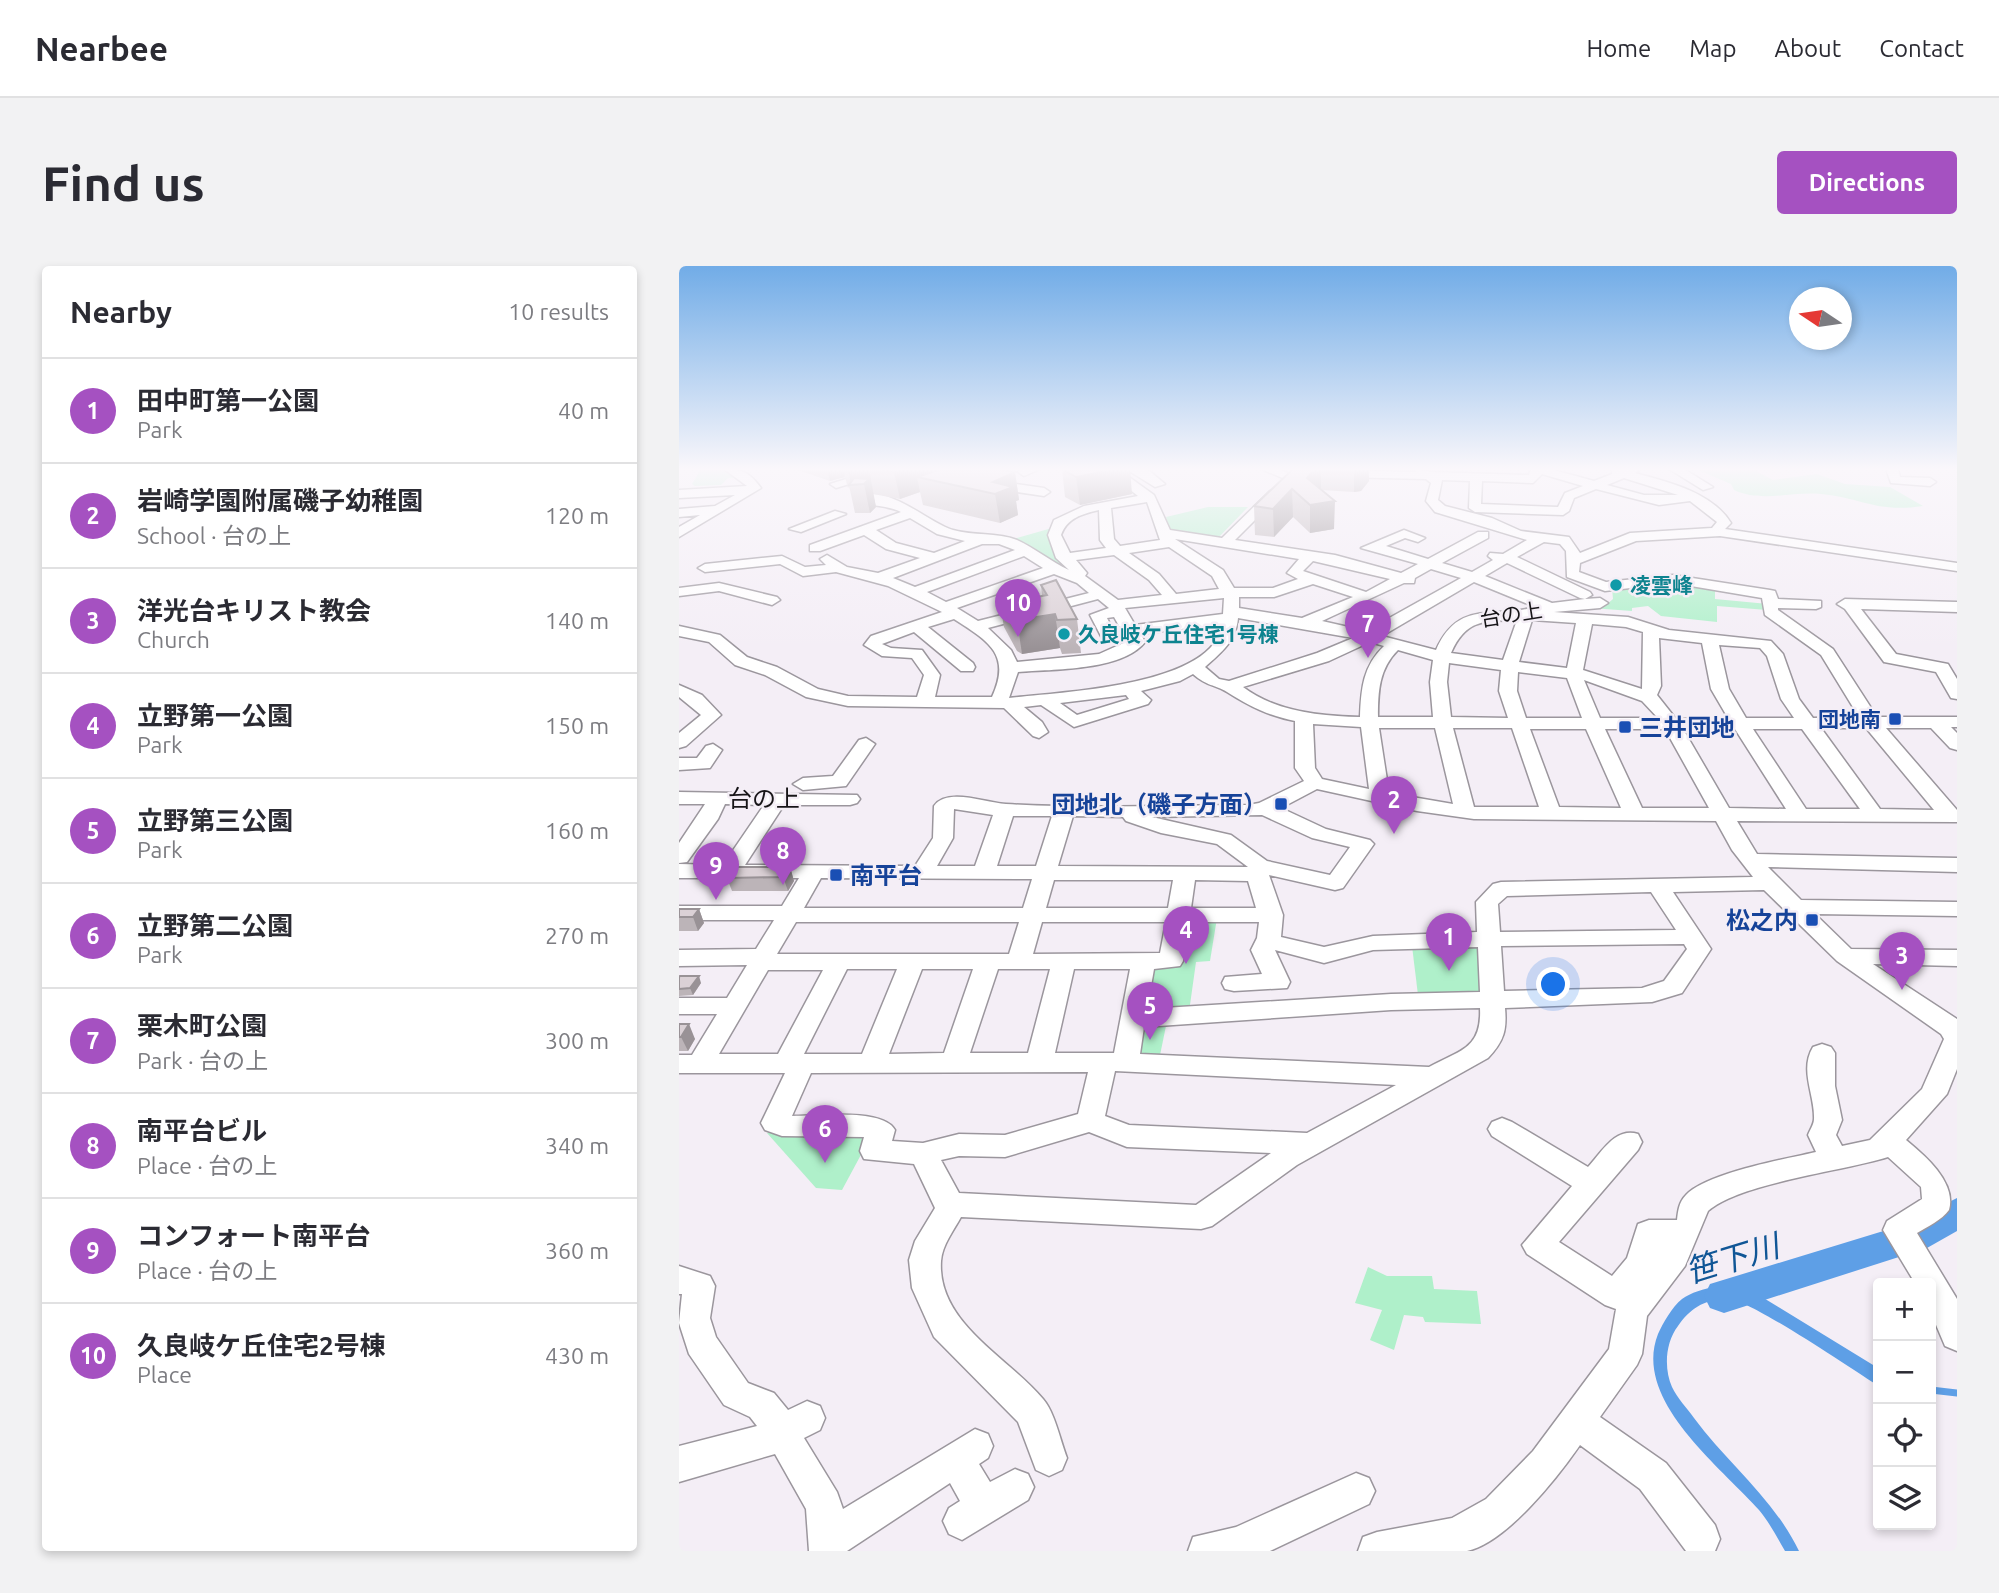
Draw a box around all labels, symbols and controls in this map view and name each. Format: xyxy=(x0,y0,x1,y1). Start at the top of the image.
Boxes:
text: Nearbee xyxy=(35,30,168,67)
text: Home xyxy=(1586,35,1651,62)
text: Map xyxy=(1689,35,1736,62)
text: About xyxy=(1774,35,1841,62)
text: Contact xyxy=(1879,35,1964,62)
button: Directions xyxy=(1777,151,1957,214)
text: Find us xyxy=(42,155,205,210)
north arrow xyxy=(1789,287,1852,350)
text: Nearby xyxy=(70,295,172,329)
text: 10 results xyxy=(508,299,609,324)
text: 田中町第一公園 xyxy=(137,386,319,415)
text: 1 xyxy=(87,398,99,423)
text: 40 m xyxy=(558,398,609,423)
text: Park xyxy=(137,417,183,442)
text: 岩崎学園附属磯子幼稚園 xyxy=(137,486,423,515)
text: 2 xyxy=(87,503,99,528)
text: 120 m xyxy=(545,503,609,528)
text: School · 台の上 xyxy=(137,523,291,548)
place label: 凌雲峰 xyxy=(1630,573,1693,597)
marker: 凌雲峰 xyxy=(1608,577,1624,593)
pin: 10 xyxy=(995,579,1041,637)
text: 洋光台キリスト教会 xyxy=(137,596,371,625)
street label: 台の上 xyxy=(1478,597,1544,631)
pin: 7 xyxy=(1345,600,1391,658)
text: 3 xyxy=(87,608,99,633)
text: 140 m xyxy=(545,608,609,633)
place label: 久良岐ケ丘住宅1号棟 xyxy=(1078,622,1279,646)
marker: 久良岐ケ丘住宅1号棟 xyxy=(1056,626,1072,642)
text: Church xyxy=(137,627,210,652)
text: 立野第一公園 xyxy=(137,701,293,730)
place label: 団地南 xyxy=(1818,707,1881,731)
marker: 団地南 xyxy=(1887,711,1903,727)
text: 4 xyxy=(87,713,99,738)
text: 150 m xyxy=(545,713,609,738)
place label: 三井団地 xyxy=(1639,714,1735,741)
marker: 三井団地 xyxy=(1617,719,1633,735)
text: Park xyxy=(137,732,183,757)
pin: 2 xyxy=(1371,776,1417,834)
street label: 台の上 xyxy=(728,785,800,812)
place label: 団地北（磯子方面） xyxy=(1051,791,1267,818)
marker: 団地北（磯子方面） xyxy=(1273,796,1289,812)
text: 立野第三公園 xyxy=(137,806,293,835)
text: 5 xyxy=(87,818,99,843)
text: 160 m xyxy=(545,818,609,843)
pin: 8 xyxy=(760,827,806,885)
text: Park xyxy=(137,837,183,862)
pin: 9 xyxy=(693,842,739,900)
place label: 南平台 xyxy=(850,862,922,889)
marker: 南平台 xyxy=(828,867,844,883)
pin: 4 xyxy=(1163,906,1209,964)
place label: 松之内 xyxy=(1726,907,1798,934)
text: 立野第二公園 xyxy=(137,911,293,940)
marker: 松之内 xyxy=(1804,912,1820,928)
pin: 1 xyxy=(1426,913,1472,971)
text: 6 xyxy=(87,923,99,948)
text: 270 m xyxy=(545,923,609,948)
pin: 3 xyxy=(1879,932,1925,990)
text: Park xyxy=(137,942,183,967)
your location xyxy=(1536,967,1570,1001)
pin: 5 xyxy=(1127,982,1173,1040)
text: 栗木町公園 xyxy=(137,1011,267,1040)
text: 7 xyxy=(87,1028,99,1053)
text: 300 m xyxy=(545,1028,609,1053)
text: Park · 台の上 xyxy=(137,1048,268,1073)
pin: 6 xyxy=(802,1105,848,1163)
text: 南平台ビル xyxy=(137,1116,267,1145)
text: 8 xyxy=(87,1133,99,1158)
text: 340 m xyxy=(545,1133,609,1158)
text: Place · 台の上 xyxy=(137,1153,277,1178)
text: コンフォート南平台 xyxy=(137,1221,370,1250)
water label: 笹下川 xyxy=(1681,1226,1786,1289)
text: 9 xyxy=(87,1238,99,1263)
text: 360 m xyxy=(545,1238,609,1263)
text: Place · 台の上 xyxy=(137,1258,277,1283)
map controls xyxy=(1873,1278,1936,1530)
button: + xyxy=(1873,1278,1936,1341)
text: 久良岐ケ丘住宅2号棟 xyxy=(137,1331,386,1360)
button: − xyxy=(1873,1341,1936,1404)
text: 10 xyxy=(80,1343,106,1368)
text: 430 m xyxy=(545,1343,609,1368)
text: Place xyxy=(137,1362,192,1387)
button: locate xyxy=(1873,1404,1936,1467)
button: layers xyxy=(1873,1467,1936,1530)

